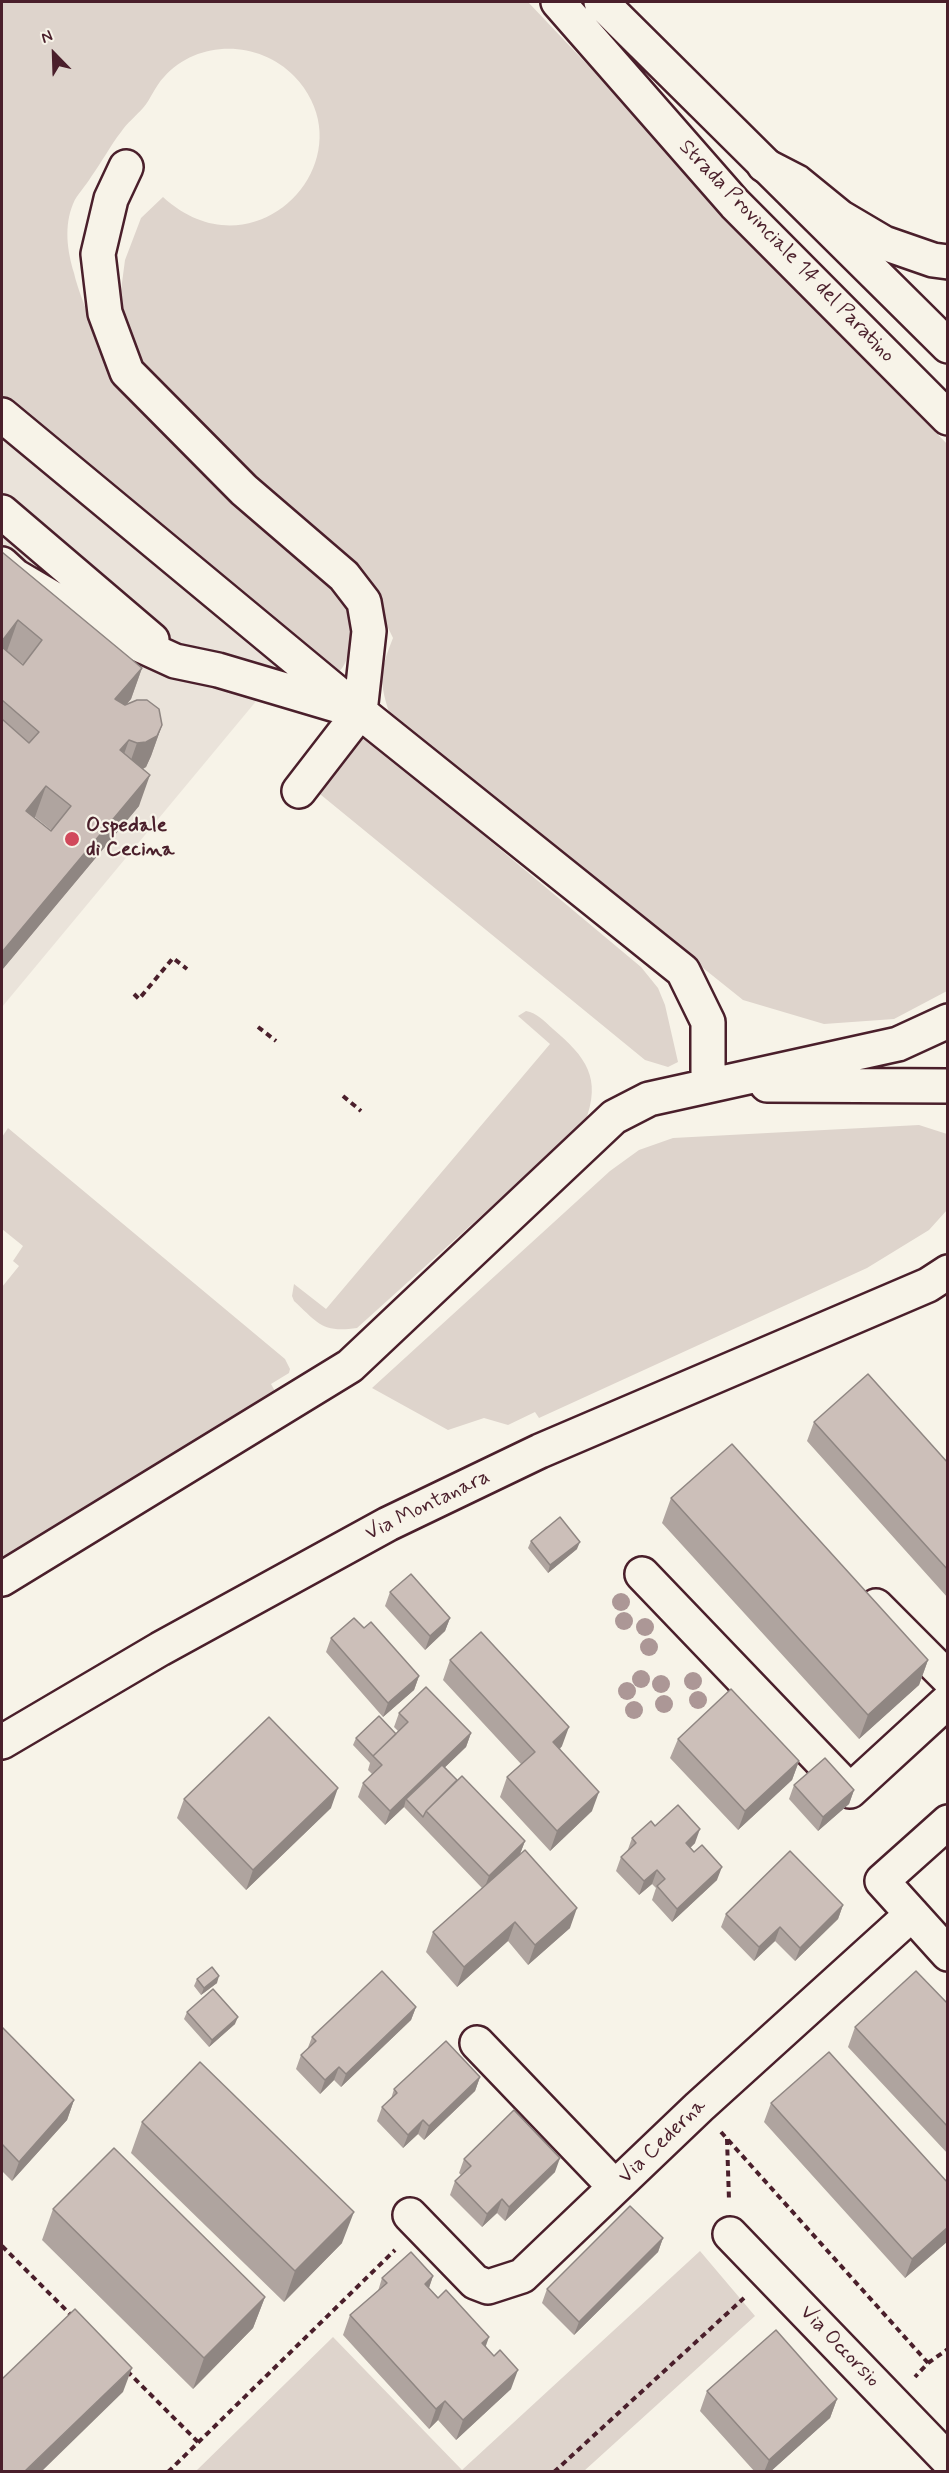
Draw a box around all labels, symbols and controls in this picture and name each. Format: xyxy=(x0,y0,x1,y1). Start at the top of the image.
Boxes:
north arrow xyxy=(24,24,84,84)
text: N xyxy=(38,25,56,49)
street label: Strada Provinciale 14 del Paratino xyxy=(673,135,899,369)
place label: Ospedale di Cecina xyxy=(86,814,174,864)
marker: Ospedale di Cecina xyxy=(63,830,81,848)
street label: Via Montanara xyxy=(362,1465,494,1547)
street label: Via Cederna xyxy=(614,2094,712,2190)
street label: Via Occorsio xyxy=(794,2301,884,2393)

